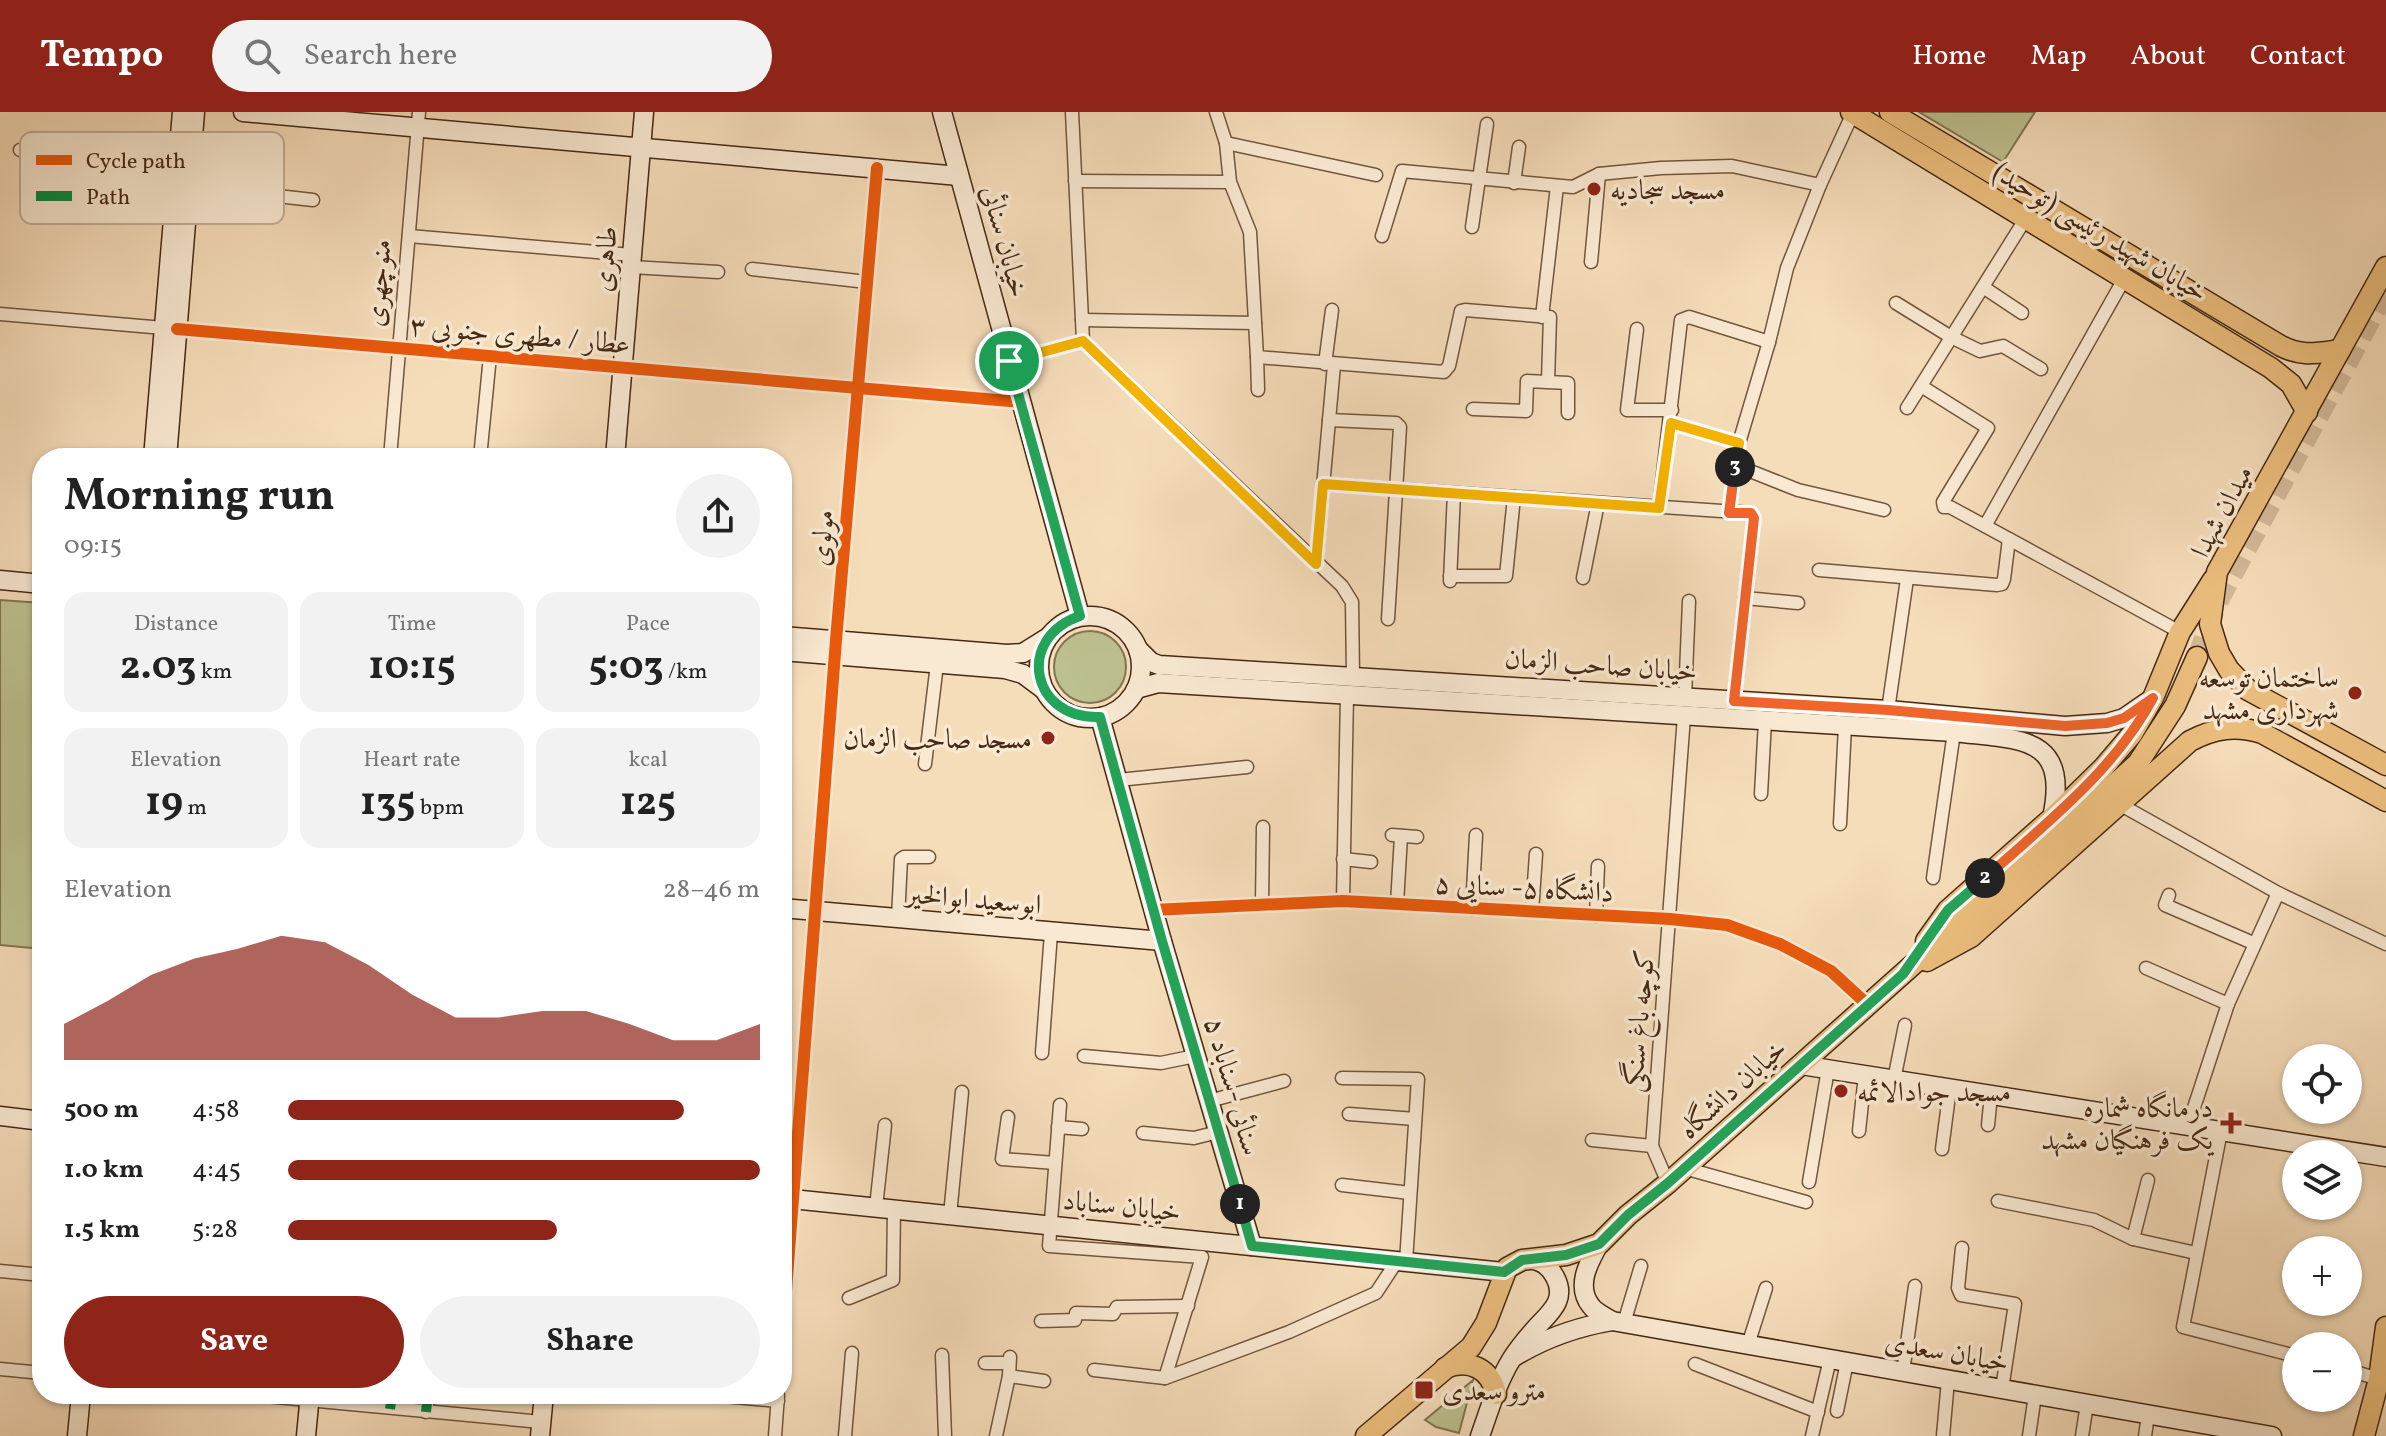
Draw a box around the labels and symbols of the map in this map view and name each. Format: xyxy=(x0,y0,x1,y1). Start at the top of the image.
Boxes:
legend xyxy=(20,132,284,224)
text: Cycle path xyxy=(86,147,186,178)
street label: خیابان شهید رئیسی (توحید) xyxy=(1985,154,2214,313)
place label: مسجد سجادیه xyxy=(1610,172,1725,211)
marker: مسجد سجادیه xyxy=(1585,180,1603,198)
street label: خیابان سنائی xyxy=(970,181,1037,302)
text: Path xyxy=(86,183,130,214)
street label: طاهری xyxy=(584,225,629,294)
street label: منوچهری xyxy=(356,238,403,329)
street label: عطار / مطهری جنوبی ۳ xyxy=(408,307,632,366)
pin xyxy=(975,327,1043,395)
pin: 3 xyxy=(1715,447,1755,487)
street label: میدان شهدا xyxy=(2182,459,2264,566)
street label: مولوی xyxy=(802,508,845,568)
street label: خیابان صاحب الزمان xyxy=(1503,640,1699,693)
place label: ساختمان توسعه شهرداری مشهد xyxy=(2199,660,2339,731)
marker: ساختمان توسعه شهرداری مشهد xyxy=(2346,684,2364,702)
place label: مسجد صاحب الزمان xyxy=(843,721,1032,760)
marker: مسجد صاحب الزمان xyxy=(1039,729,1057,747)
pin: 2 xyxy=(1965,858,2005,898)
street label: دانشگاه ۵- سنایی ۵ xyxy=(1433,865,1614,914)
street label: ابوسعید ابوالخیر xyxy=(902,875,1043,926)
street label: کوچه باغ سنگی xyxy=(1615,948,1668,1094)
street label: سنائی -سناباد ۵ xyxy=(1193,1013,1270,1160)
street label: خیابان دانشگاه xyxy=(1671,1031,1796,1149)
place label: مسجد جوادالائمه xyxy=(1857,1074,2011,1113)
marker: مسجد جوادالائمه xyxy=(1832,1082,1850,1100)
place label: درمانگاه شماره یک فرهنگیان مشهد xyxy=(2041,1090,2215,1161)
marker: درمانگاه شماره یک فرهنگیان مشهد xyxy=(2220,1112,2242,1134)
street label: خیابان سناباد xyxy=(1061,1182,1183,1233)
pin: 1 xyxy=(1220,1184,1260,1224)
street label: خیابان سعدی xyxy=(1881,1323,2012,1384)
place label: مترو سعدی xyxy=(1442,1373,1546,1412)
marker: مترو سعدی xyxy=(1413,1379,1435,1401)

